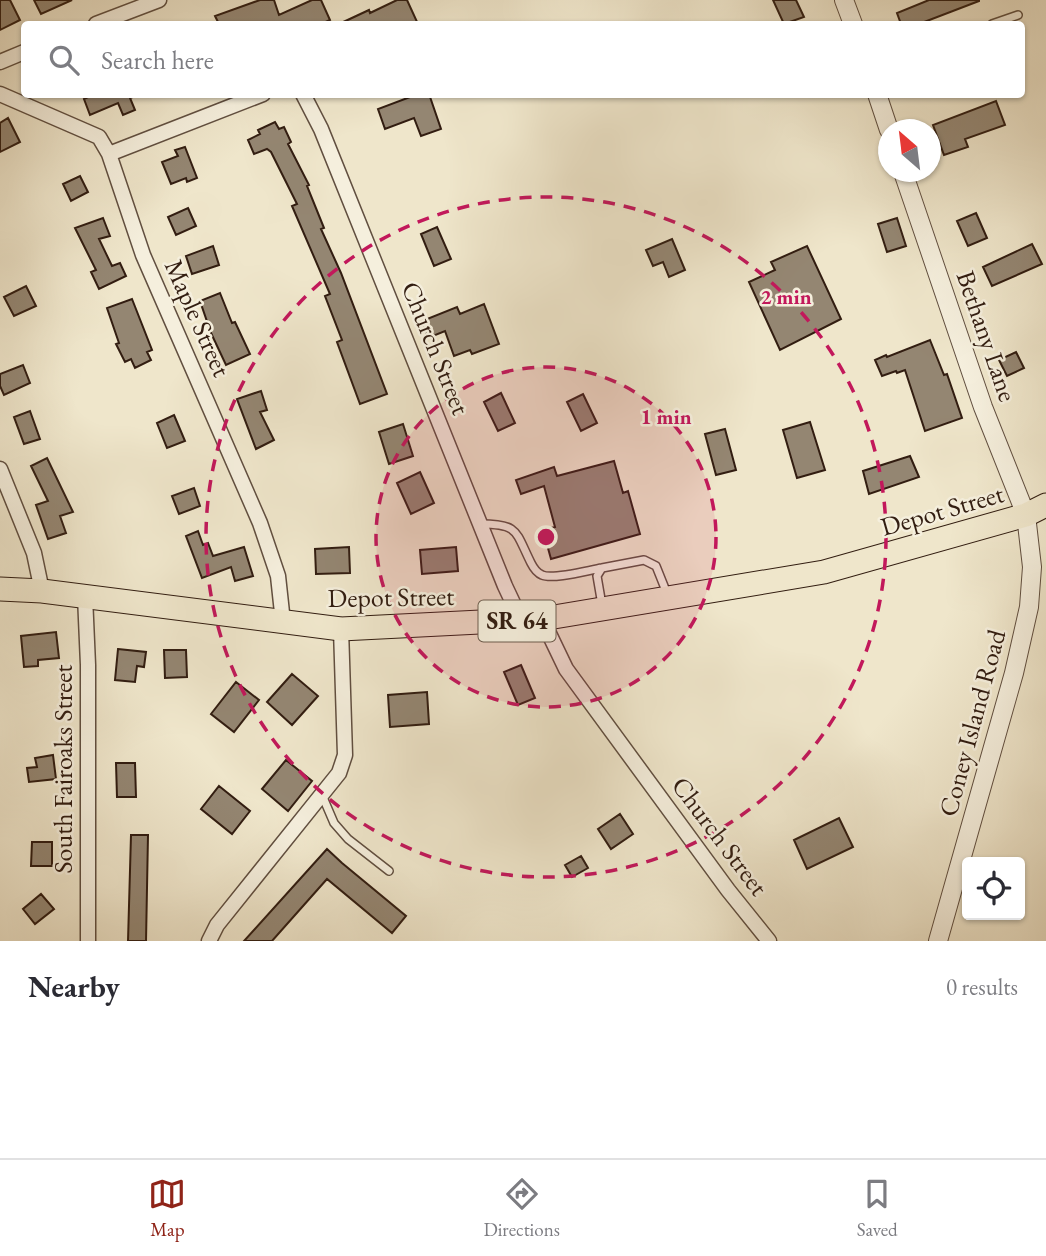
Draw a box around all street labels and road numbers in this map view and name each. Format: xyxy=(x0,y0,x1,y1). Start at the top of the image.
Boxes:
street label: Maple Street xyxy=(157,254,239,382)
street label: Bethany Lane xyxy=(949,266,1025,406)
street label: Church Street xyxy=(394,276,478,420)
street label: Depot Street xyxy=(876,476,1008,544)
street label: Depot Street xyxy=(327,579,455,615)
road number: SR 64 xyxy=(478,600,556,642)
street label: Coney Island Road xyxy=(931,625,1014,820)
street label: South Fairoaks Street xyxy=(46,664,80,874)
street label: Church Street xyxy=(664,770,776,902)

